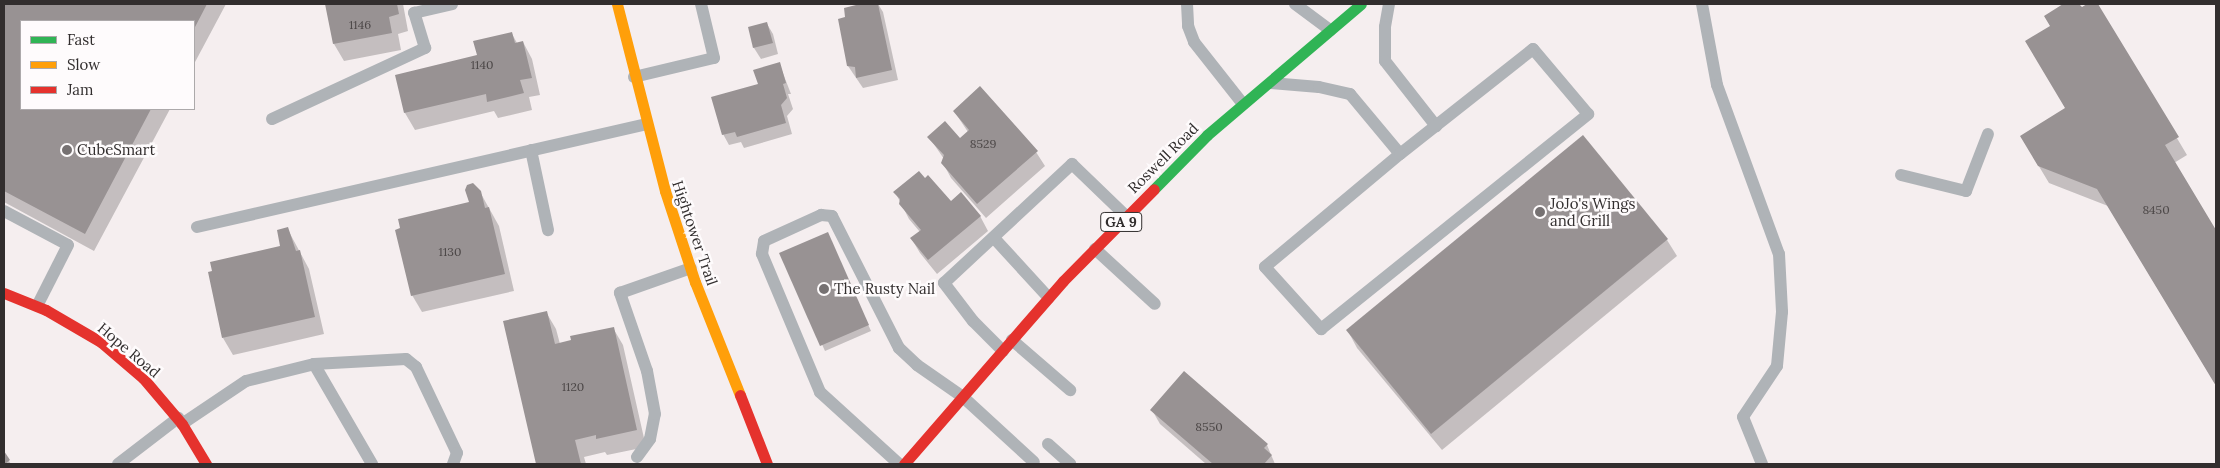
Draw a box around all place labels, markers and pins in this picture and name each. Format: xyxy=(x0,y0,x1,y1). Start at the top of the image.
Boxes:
place label: CubeSmart xyxy=(77,141,155,159)
marker: CubeSmart xyxy=(61,144,73,156)
place label: JoJo's Wings and Grill xyxy=(1550,194,1635,229)
marker: JoJo's Wings and Grill xyxy=(1534,206,1546,218)
place label: The Rusty Nail xyxy=(834,280,935,298)
marker: The Rusty Nail xyxy=(818,283,830,295)

